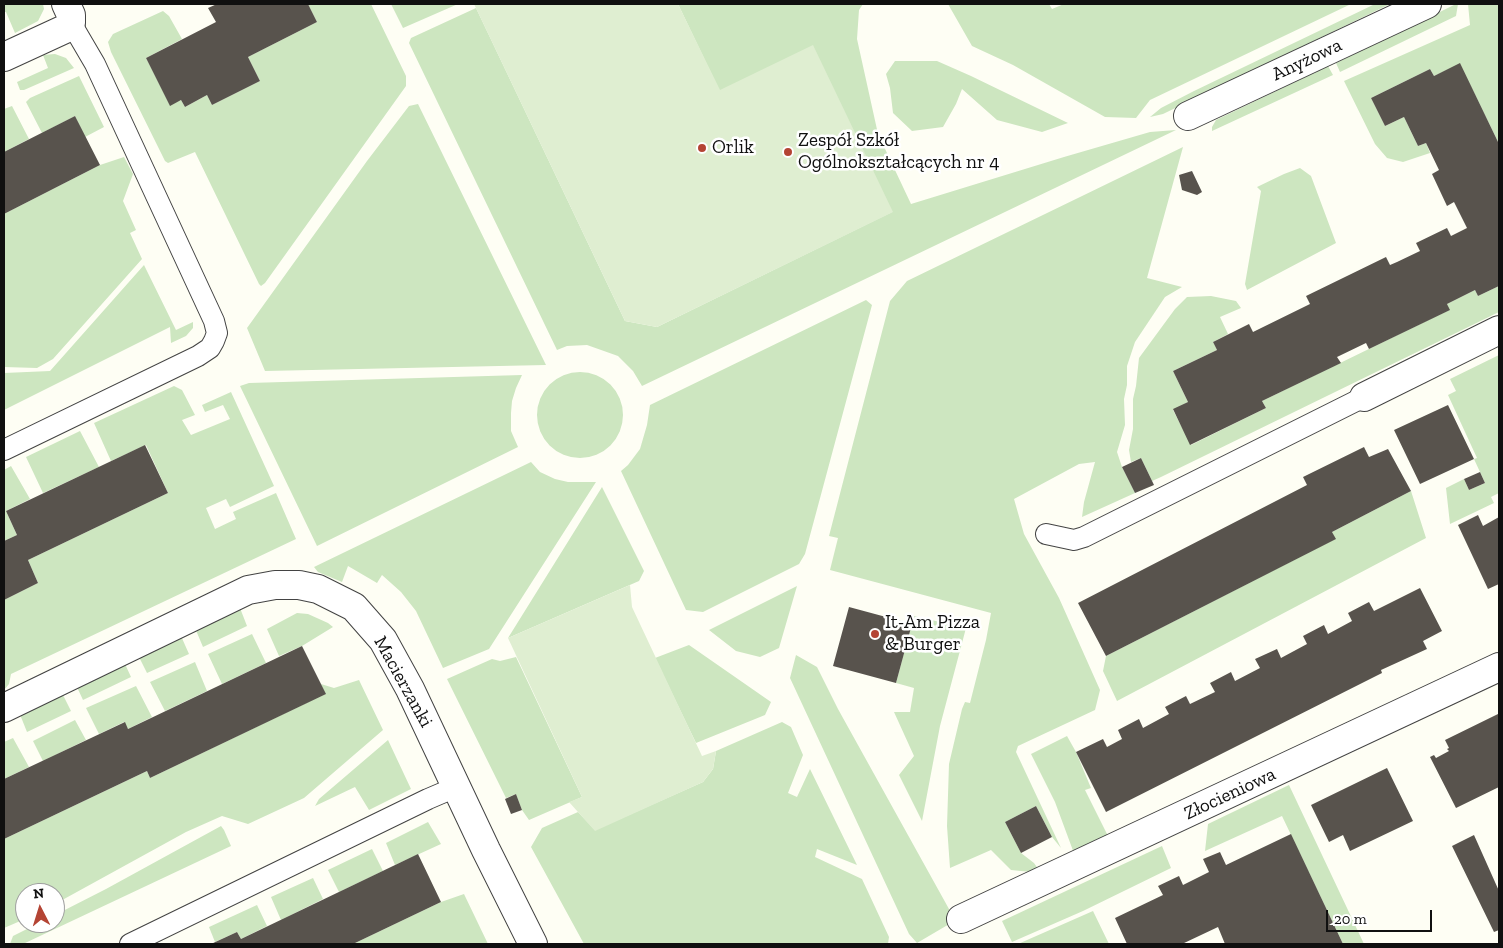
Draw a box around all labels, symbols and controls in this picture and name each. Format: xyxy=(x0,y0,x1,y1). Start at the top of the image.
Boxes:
street label: Anyżowa xyxy=(1268,34,1346,86)
place label: Zespół Szkół Ogólnokształcących nr 4 xyxy=(798,130,999,174)
place label: Orlik xyxy=(712,137,754,159)
marker: Orlik xyxy=(696,142,708,154)
marker: Zespół Szkół Ogólnokształcących nr 4 xyxy=(782,146,794,158)
place label: It-Am Pizza & Burger xyxy=(885,612,980,656)
marker: It-Am Pizza & Burger xyxy=(869,628,881,640)
street label: Macierzanki xyxy=(369,632,437,732)
street label: Złocieniowa xyxy=(1181,763,1279,825)
north arrow xyxy=(15,883,65,933)
text: N xyxy=(33,885,45,902)
scale bar xyxy=(1328,900,1434,932)
text: 20 m xyxy=(1334,910,1367,928)

